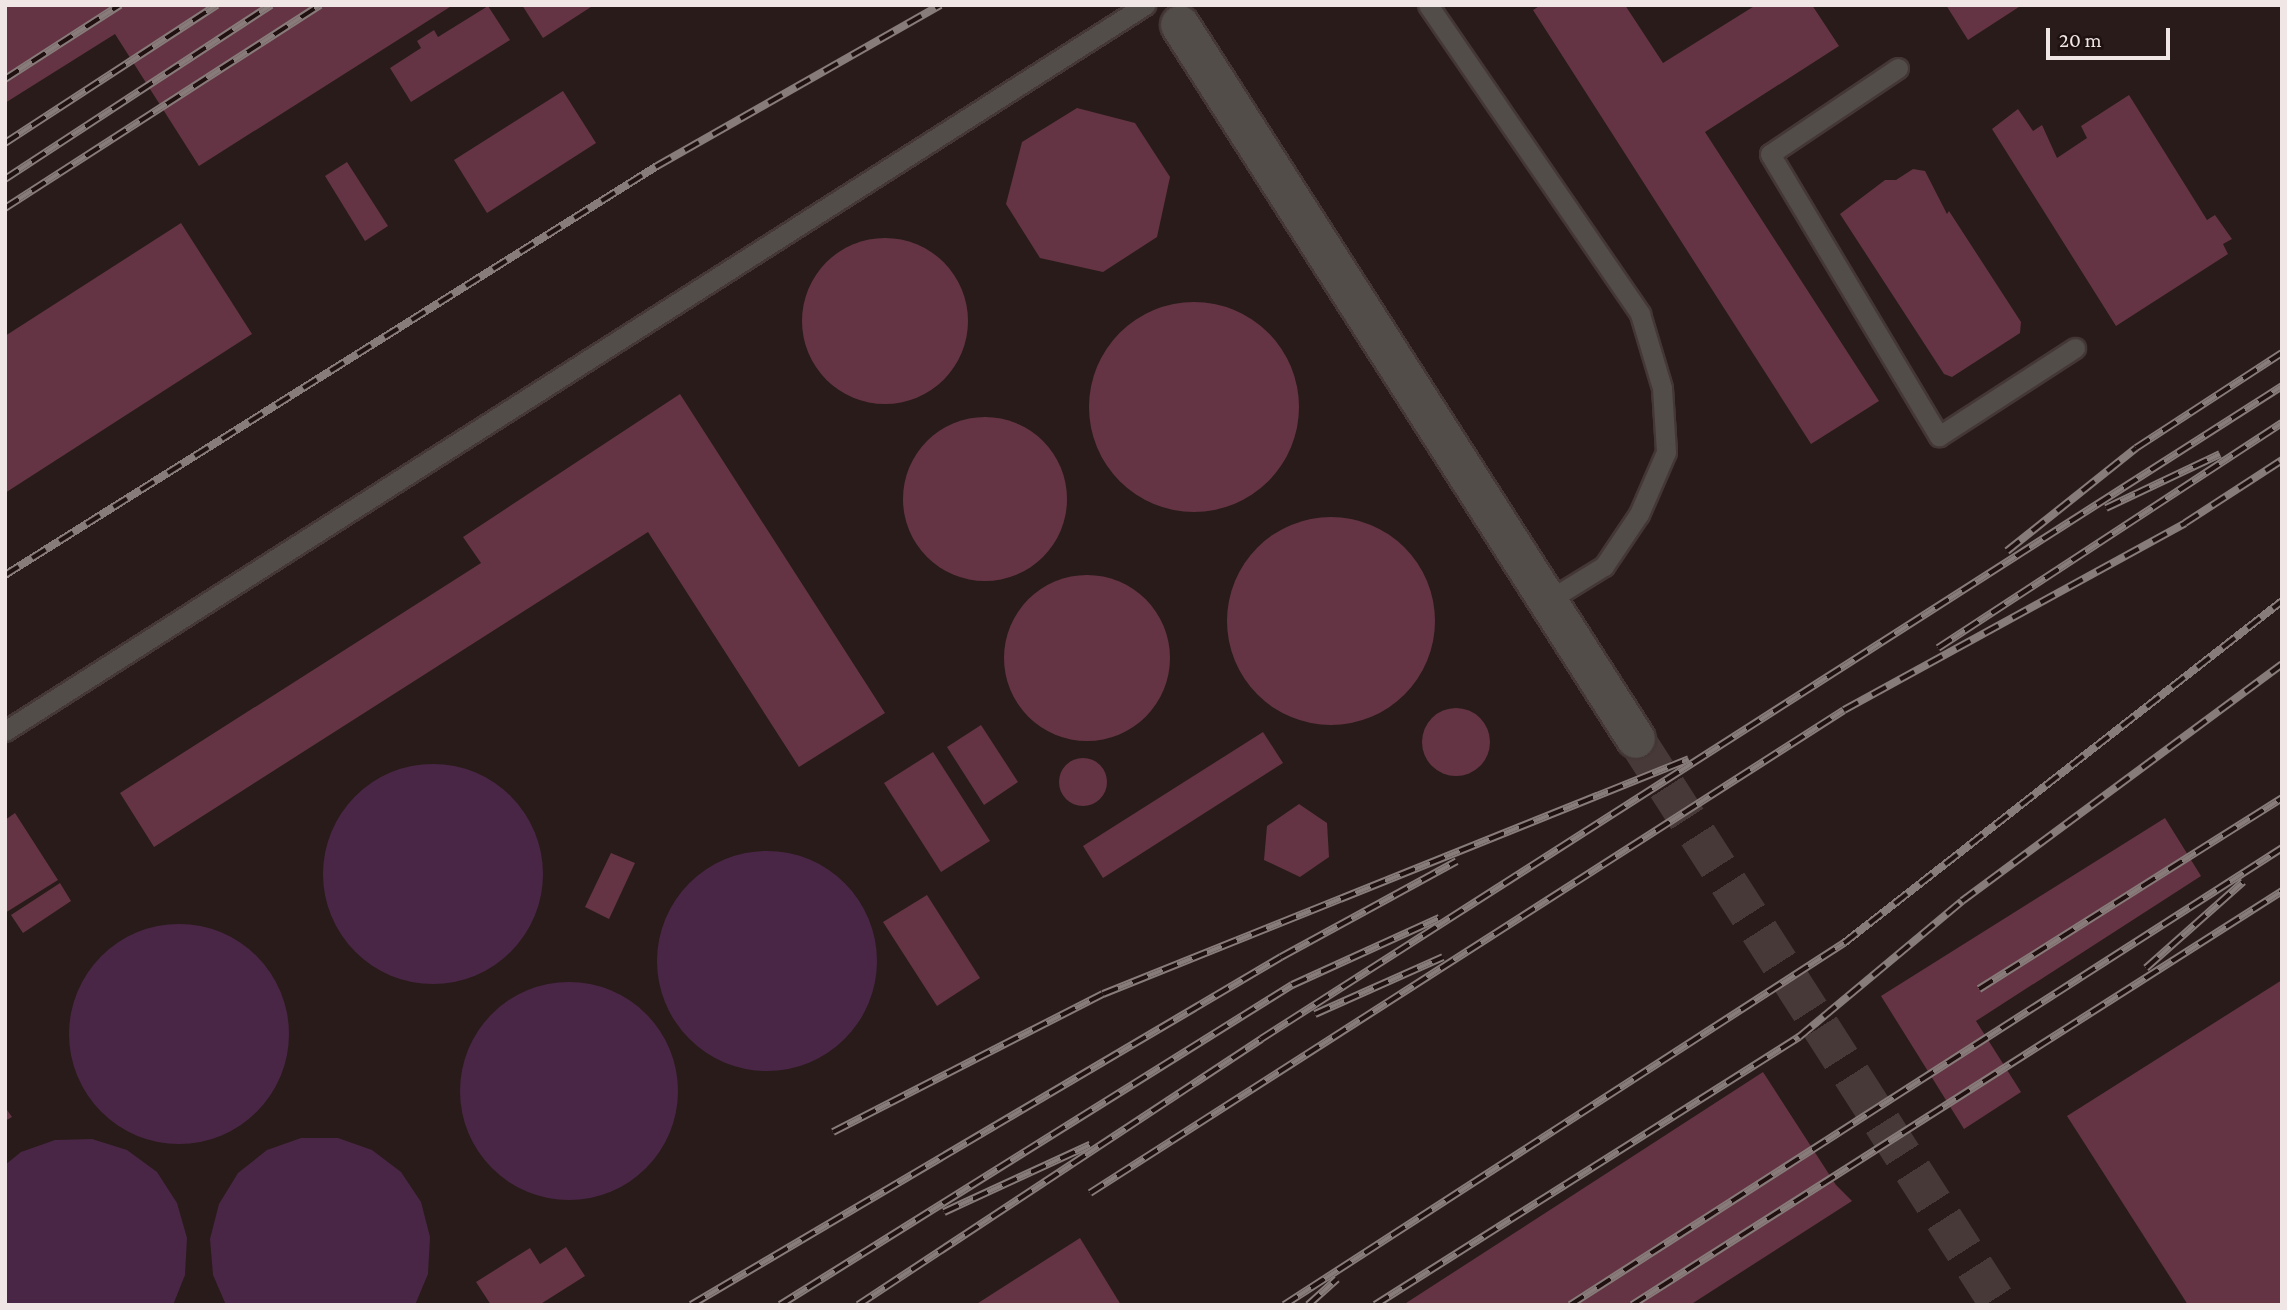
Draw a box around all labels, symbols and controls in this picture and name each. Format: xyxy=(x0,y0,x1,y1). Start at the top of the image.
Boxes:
scale bar xyxy=(2049,14,2173,58)
text: 20 m xyxy=(2059,28,2102,52)

